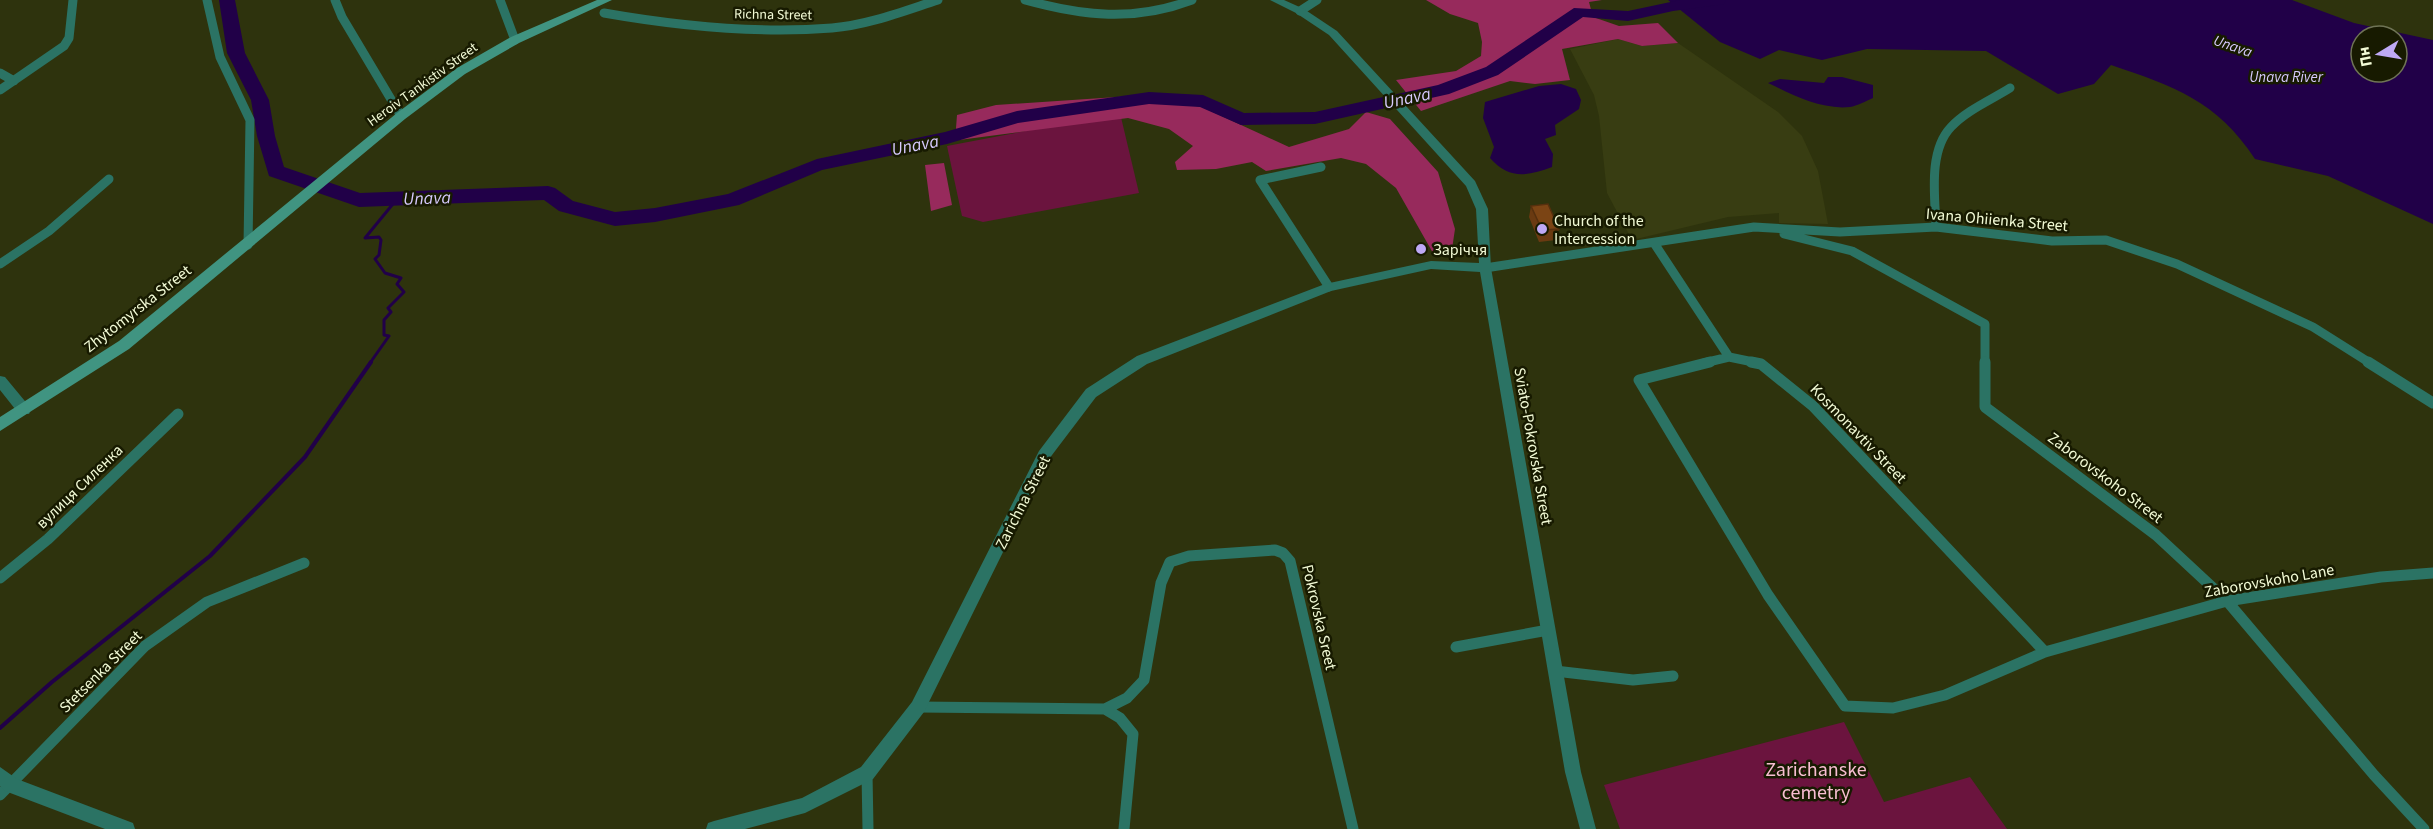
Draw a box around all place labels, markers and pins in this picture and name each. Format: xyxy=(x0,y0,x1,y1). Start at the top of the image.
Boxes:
place label: Church of the Intercession xyxy=(1554,210,1644,250)
marker: Church of the Intercession xyxy=(1535,222,1549,236)
place label: Заріччя xyxy=(1433,239,1487,261)
marker: Заріччя xyxy=(1414,242,1428,256)

